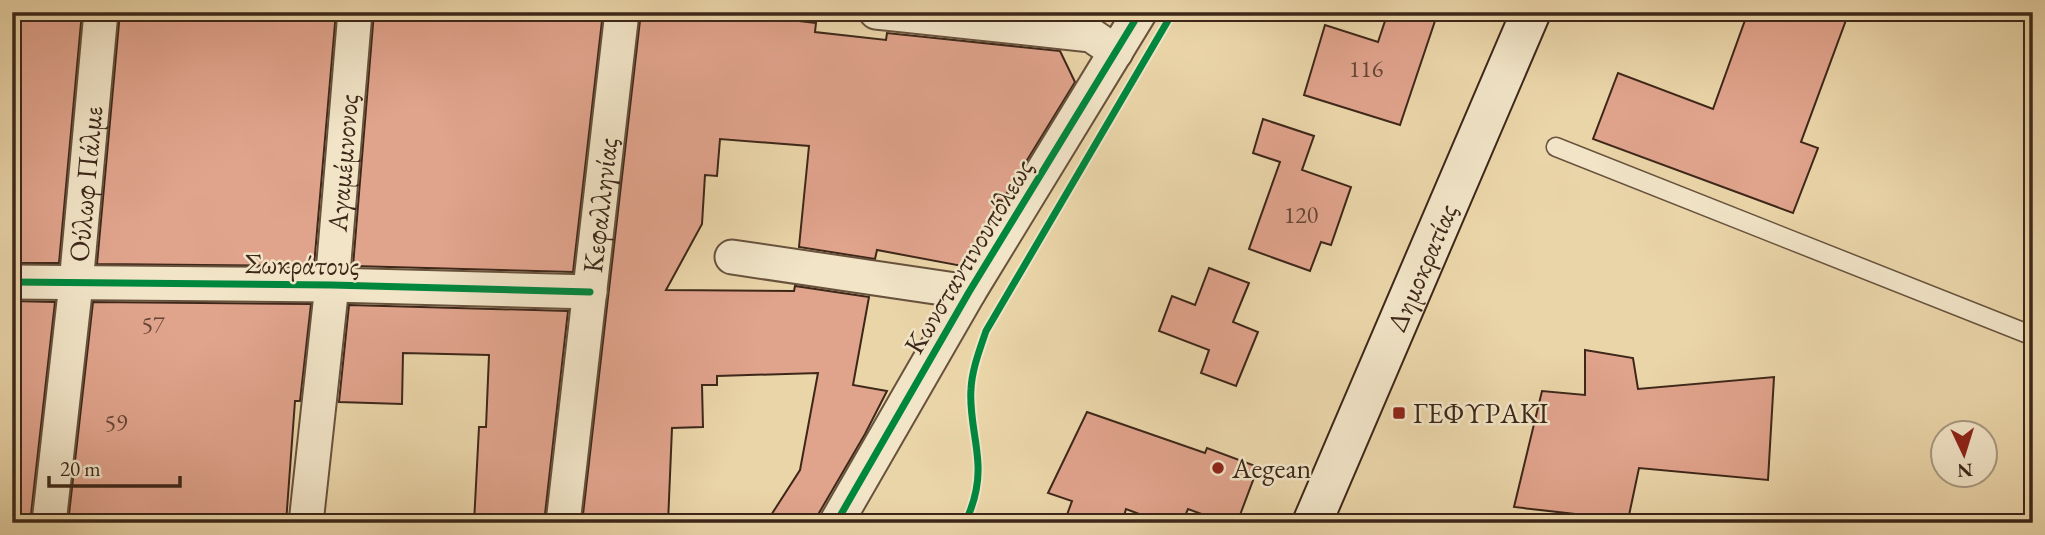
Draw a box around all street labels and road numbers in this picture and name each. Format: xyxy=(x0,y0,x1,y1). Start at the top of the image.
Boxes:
street label: Αγαμέμνονος xyxy=(318,92,366,234)
street label: Ούλωφ Πάλμε xyxy=(60,104,110,263)
street label: Κεφαλληνίας xyxy=(574,136,625,275)
street label: Κωνσταντινουπόλεως xyxy=(896,152,1040,360)
street label: Δημοκρατίας xyxy=(1378,198,1465,337)
street label: Σωκράτους xyxy=(244,245,360,283)

